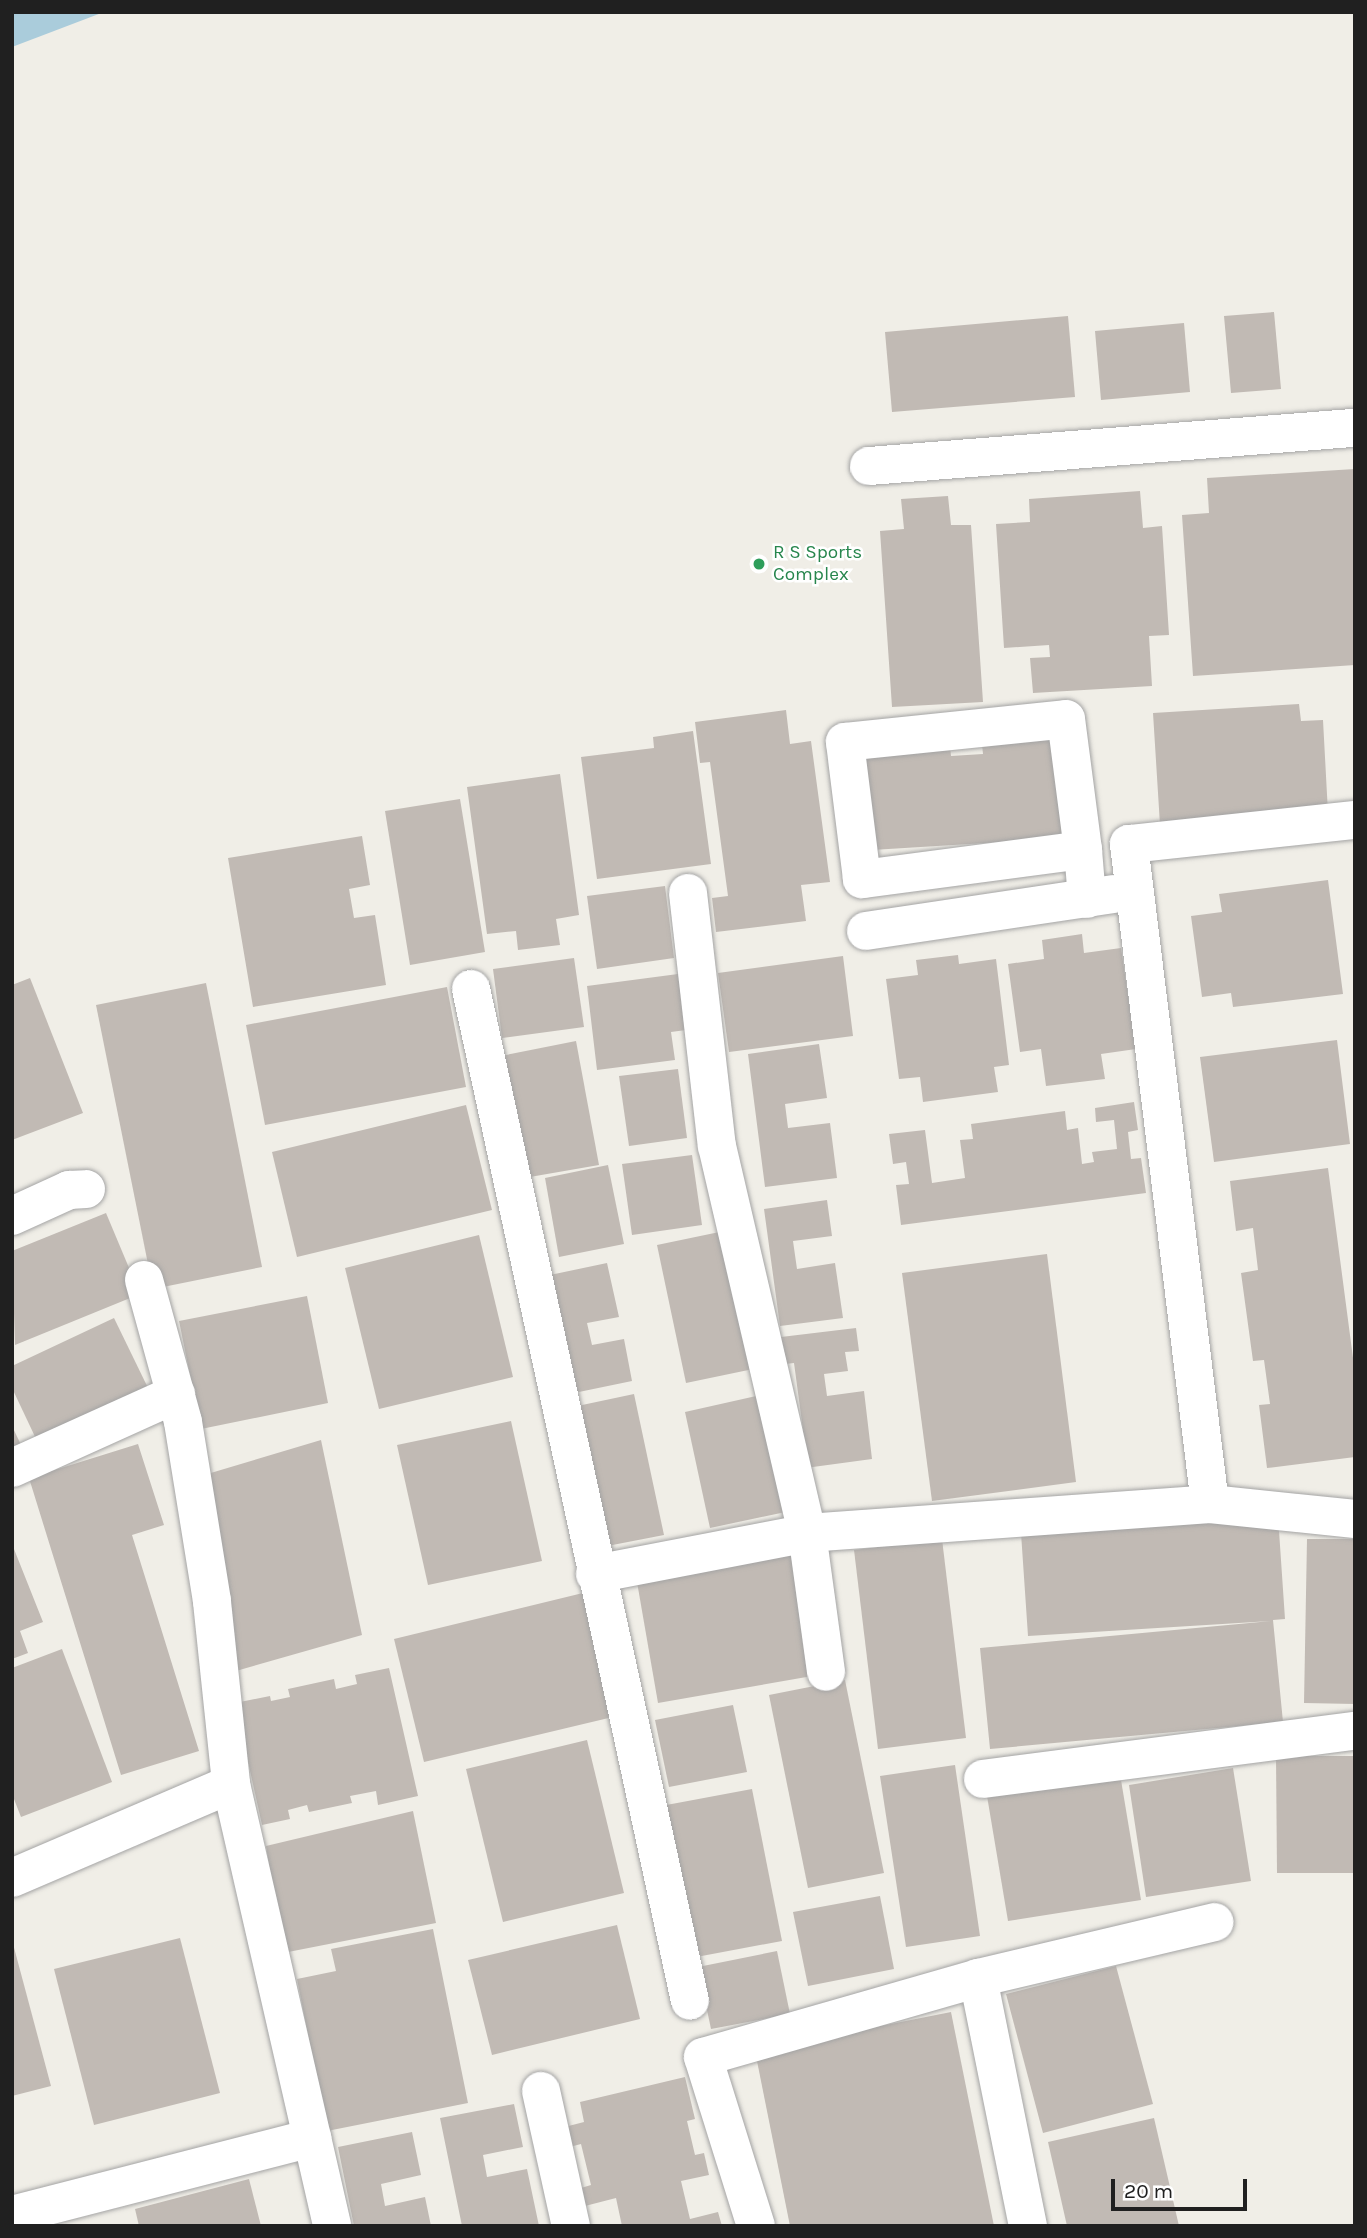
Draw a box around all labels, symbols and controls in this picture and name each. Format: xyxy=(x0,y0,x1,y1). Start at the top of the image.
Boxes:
place label: R S Sports Complex xyxy=(773,542,862,586)
marker: R S Sports Complex xyxy=(751,556,767,572)
scale bar xyxy=(1115,2164,1252,2208)
text: 20 m xyxy=(1124,2179,1173,2203)

